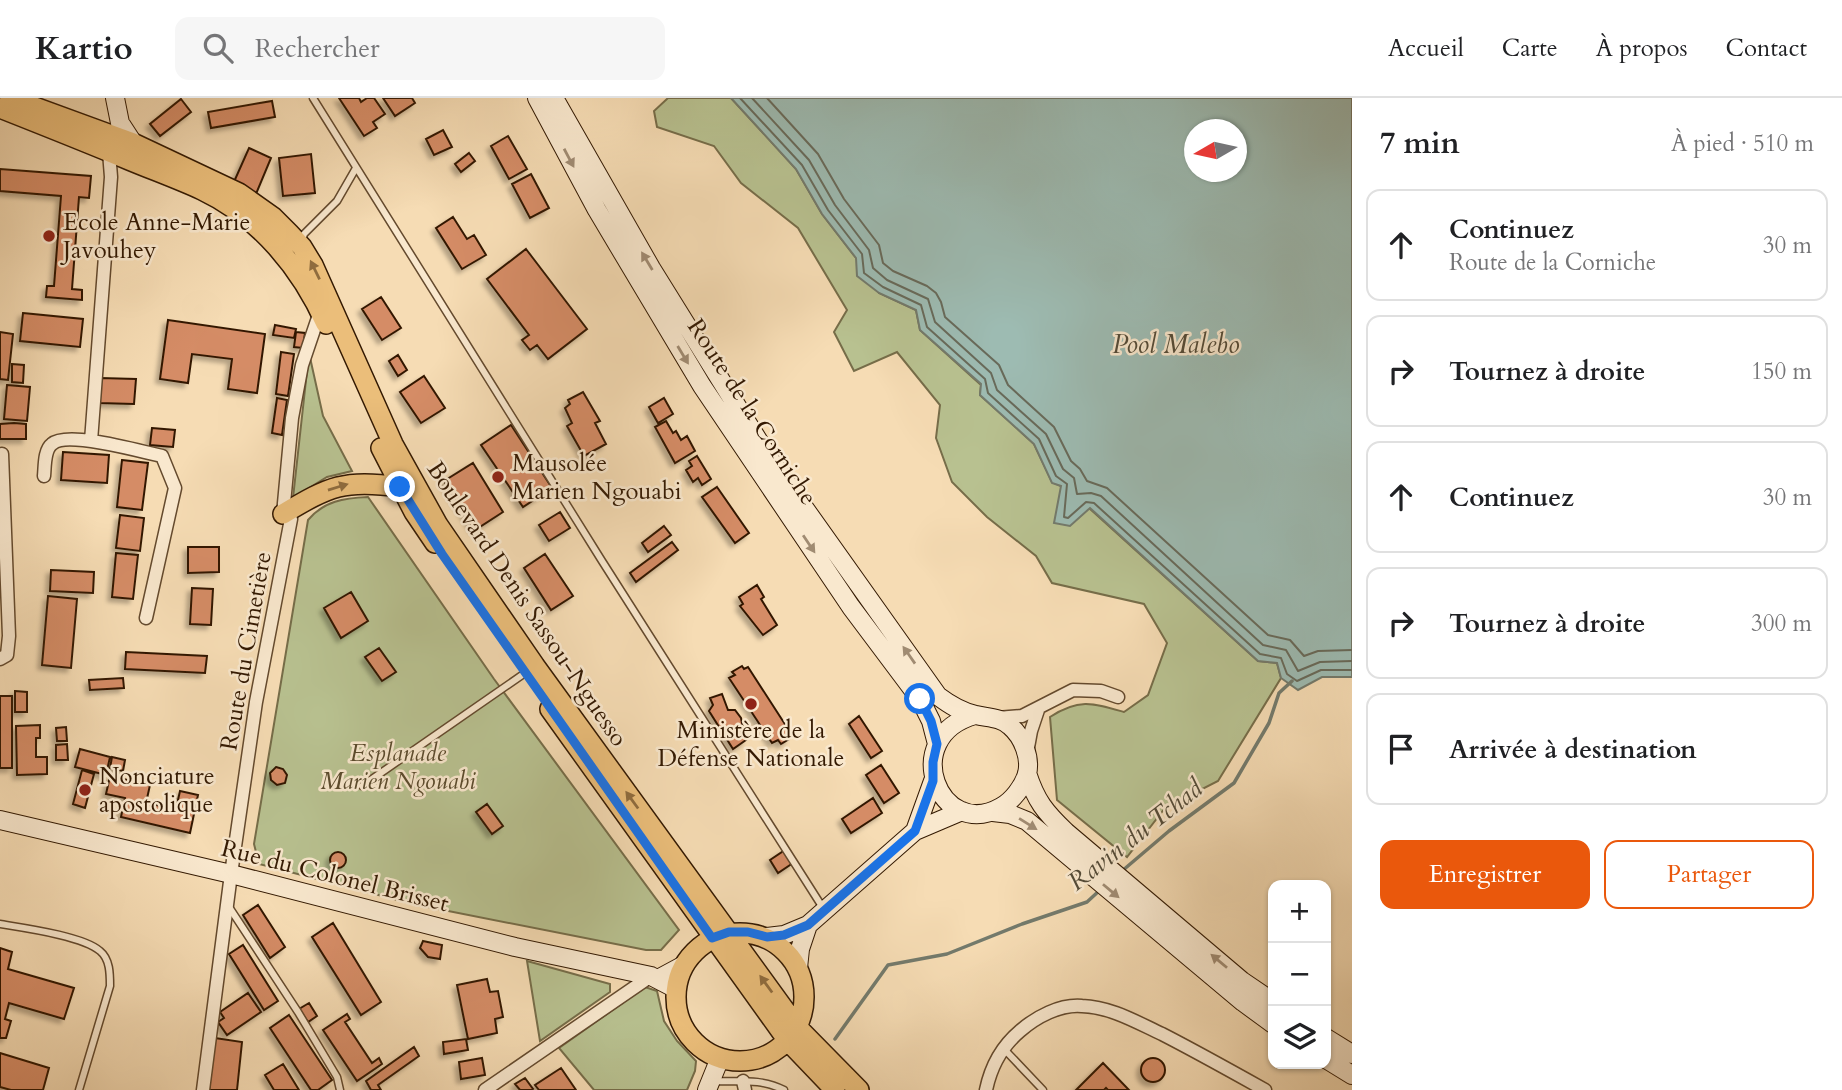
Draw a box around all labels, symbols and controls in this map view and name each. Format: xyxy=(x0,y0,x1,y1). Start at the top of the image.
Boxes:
search box xyxy=(175,17,665,80)
text: Kartio xyxy=(35,26,133,71)
icon: search xyxy=(199,29,237,67)
text: Rechercher xyxy=(255,31,379,66)
text: Accueil xyxy=(1388,32,1464,65)
text: Carte xyxy=(1502,32,1558,65)
text: À propos xyxy=(1596,32,1688,65)
text: Contact xyxy=(1726,32,1807,65)
north arrow xyxy=(1184,119,1247,182)
text: 7 min xyxy=(1380,123,1460,164)
text: À pied · 510 m xyxy=(1671,128,1814,159)
one-way arrow xyxy=(563,148,575,168)
place label: Ecole Anne-Marie Javouhey xyxy=(60,206,251,267)
text: Continuez xyxy=(1449,212,1574,247)
icon: ahead xyxy=(1382,226,1420,264)
marker: Ecole Anne-Marie Javouhey xyxy=(41,228,57,244)
text: 30 m xyxy=(1763,230,1812,261)
text: Route de la Corniche xyxy=(1449,247,1656,278)
one-way arrow xyxy=(641,252,654,271)
one-way arrow xyxy=(309,260,321,280)
street label: Route de la Corniche xyxy=(679,312,825,512)
water label: Pool Malebo xyxy=(1112,327,1240,362)
one-way arrow xyxy=(677,345,690,364)
icon: right xyxy=(1382,352,1420,390)
text: Tournez à droite xyxy=(1449,354,1645,389)
text: 150 m xyxy=(1751,356,1812,387)
place label: Mausolée Marien Ngouabi xyxy=(512,447,682,508)
street label: Boulevard Denis Sassou-Nguesso xyxy=(419,455,635,753)
marker: Mausolée Marien Ngouabi xyxy=(490,469,506,485)
route end xyxy=(384,471,415,502)
icon: ahead xyxy=(1382,478,1420,516)
text: Continuez xyxy=(1449,480,1574,515)
one-way arrow xyxy=(328,482,349,492)
text: 30 m xyxy=(1763,482,1812,513)
one-way arrow xyxy=(802,535,816,553)
street label: Route du Cimetière xyxy=(212,549,280,753)
icon: right xyxy=(1382,604,1420,642)
text: Tournez à droite xyxy=(1449,606,1645,641)
text: 300 m xyxy=(1751,608,1812,639)
one-way arrow xyxy=(902,646,916,664)
route start xyxy=(904,683,935,714)
marker: Ministère de la Défense Nationale xyxy=(743,696,759,712)
place label: Ministère de la Défense Nationale xyxy=(658,714,844,775)
icon: arrive xyxy=(1382,730,1420,768)
text: Arrivée à destination xyxy=(1449,732,1697,767)
park label: Esplanade Marien Ngouabi xyxy=(320,737,476,798)
place label: Nonciature apostolique xyxy=(99,760,215,821)
water label: Ravin du Tchad xyxy=(1060,770,1211,899)
marker: Nonciature apostolique xyxy=(77,782,93,798)
one-way arrow xyxy=(625,791,639,809)
one-way arrow xyxy=(1018,817,1038,830)
street label: Rue du Colonel Brisset xyxy=(218,832,453,920)
button: Enregistrer xyxy=(1380,840,1590,909)
button: Partager xyxy=(1604,840,1814,909)
map controls xyxy=(1268,880,1331,1069)
button: + xyxy=(1268,880,1331,943)
one-way arrow xyxy=(1102,883,1120,899)
button: − xyxy=(1268,943,1331,1006)
one-way arrow xyxy=(1210,953,1228,969)
one-way arrow xyxy=(759,975,773,993)
button: layers xyxy=(1268,1006,1331,1069)

